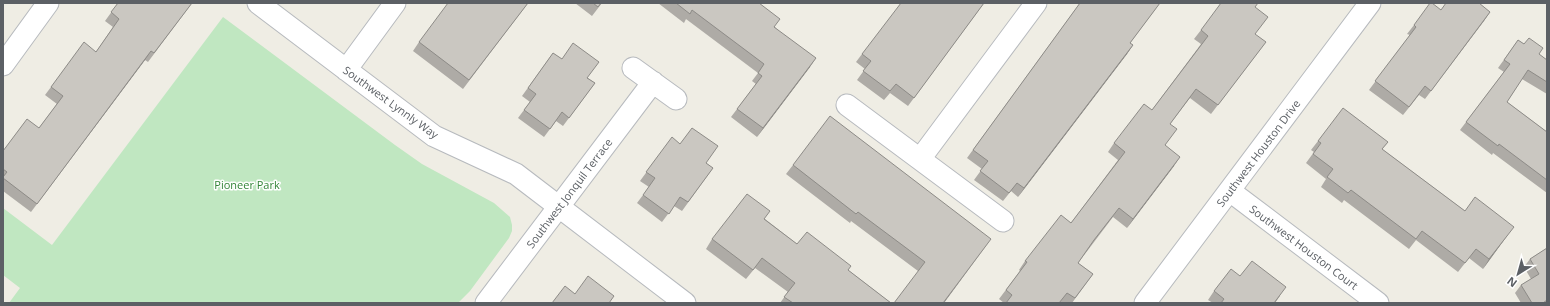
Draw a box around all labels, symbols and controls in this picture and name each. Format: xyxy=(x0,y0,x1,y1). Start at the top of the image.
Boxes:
street label: Southwest Lynnly Way xyxy=(340,62,442,142)
street label: Southwest Houston Drive xyxy=(1213,96,1303,210)
street label: Southwest Jonquil Terrace xyxy=(523,135,615,251)
park label: Pioneer Park xyxy=(214,177,280,192)
street label: Southwest Houston Court xyxy=(1247,201,1361,293)
north arrow xyxy=(1498,254,1538,294)
text: N xyxy=(1504,274,1520,291)

